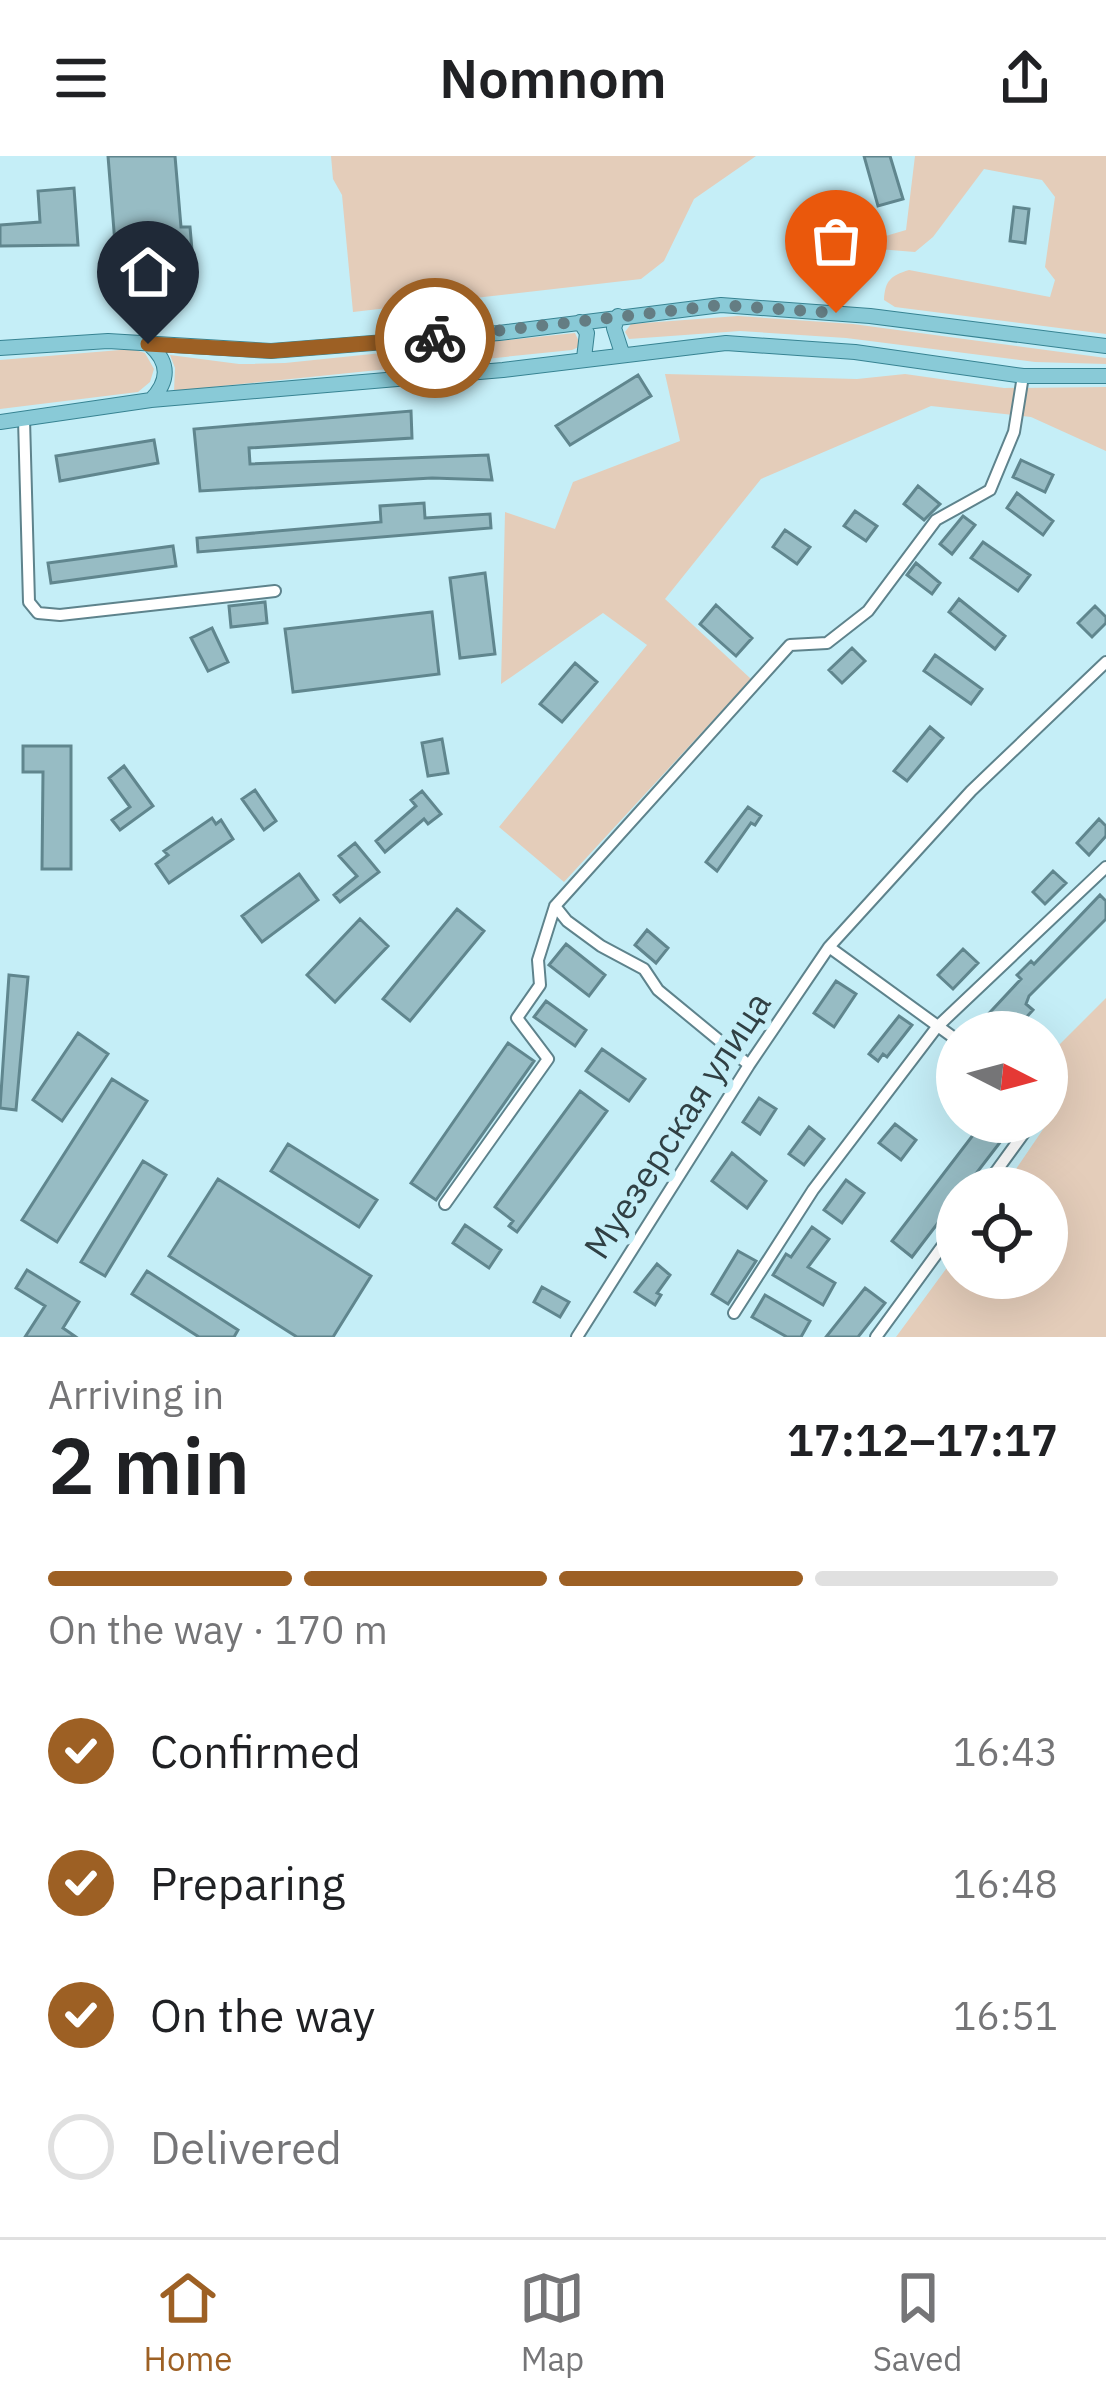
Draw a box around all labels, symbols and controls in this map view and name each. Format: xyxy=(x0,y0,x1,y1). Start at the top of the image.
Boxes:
text: Nomnom xyxy=(439,43,667,113)
icon: menu xyxy=(48,45,114,111)
icon: share xyxy=(992,45,1058,111)
pin xyxy=(785,190,887,313)
icon: bag xyxy=(803,208,869,274)
pin xyxy=(97,221,199,344)
icon: home xyxy=(115,239,181,305)
courier xyxy=(375,278,495,398)
icon: bike xyxy=(402,305,468,371)
street label: Муезерская улица xyxy=(573,982,781,1267)
north arrow xyxy=(936,1011,1068,1143)
map controls xyxy=(936,1011,1068,1299)
button: locate xyxy=(936,1167,1068,1299)
text: Arriving in xyxy=(48,1369,224,1420)
text: 17:12–17:17 xyxy=(787,1410,1058,1468)
text: 2 min xyxy=(48,1414,250,1515)
text: On the way · 170 m xyxy=(48,1604,388,1655)
icon: check xyxy=(48,1718,114,1784)
text: Confirmed xyxy=(150,1722,361,1780)
text: 16:43 xyxy=(953,1726,1058,1777)
icon: check xyxy=(48,1850,114,1916)
text: Preparing xyxy=(150,1854,345,1912)
text: 16:48 xyxy=(953,1858,1058,1909)
icon: check xyxy=(48,1982,114,2048)
text: On the way xyxy=(150,1986,375,2044)
text: 16:51 xyxy=(953,1990,1058,2041)
text: Delivered xyxy=(150,2118,342,2176)
tab: Home xyxy=(144,2265,232,2380)
tab: Map xyxy=(519,2265,585,2380)
tab: Saved xyxy=(873,2265,962,2380)

